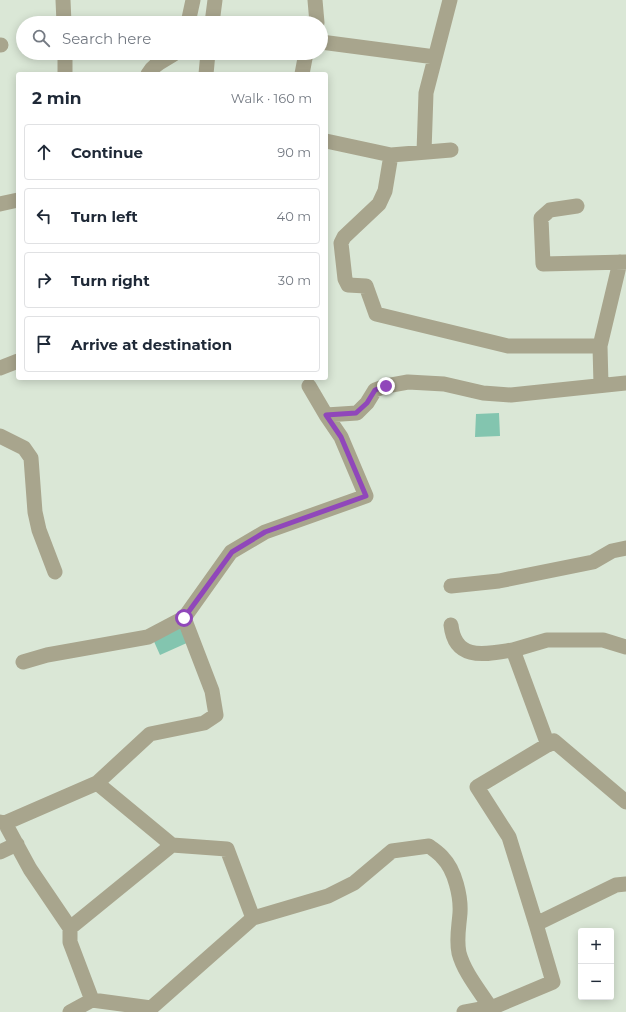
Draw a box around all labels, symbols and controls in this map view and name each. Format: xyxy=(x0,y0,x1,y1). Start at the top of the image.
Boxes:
search box xyxy=(16,16,328,60)
icon: search xyxy=(30,27,52,49)
text: Search here xyxy=(62,29,151,48)
text: 2 min xyxy=(32,88,82,108)
text: Walk · 160 m xyxy=(231,90,312,106)
icon: ahead xyxy=(33,141,55,163)
text: Continue xyxy=(71,143,143,162)
text: 90 m xyxy=(277,144,311,160)
icon: left xyxy=(33,205,55,227)
text: Turn left xyxy=(71,207,138,226)
text: 40 m xyxy=(277,208,311,224)
icon: right xyxy=(33,269,55,291)
text: Turn right xyxy=(71,271,150,290)
text: 30 m xyxy=(278,272,311,288)
icon: arrive xyxy=(33,333,55,355)
text: Arrive at destination xyxy=(71,335,232,354)
route end xyxy=(377,377,395,395)
route start xyxy=(175,609,193,627)
map controls xyxy=(578,928,614,1000)
button: + xyxy=(578,928,614,964)
button: − xyxy=(578,964,614,1000)

